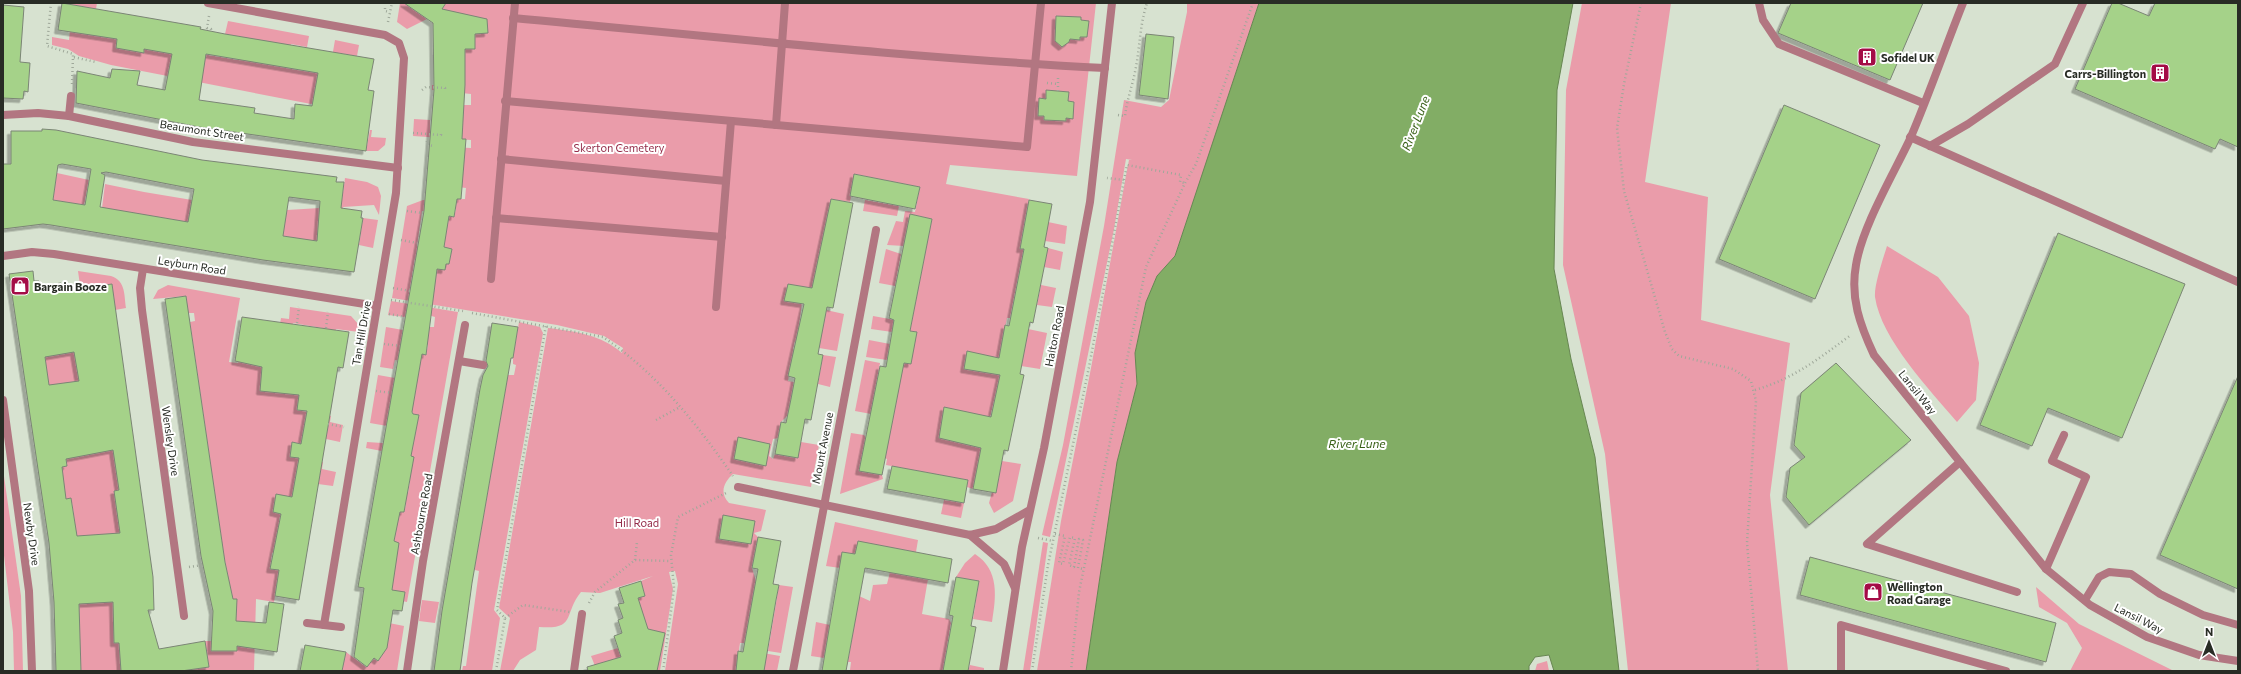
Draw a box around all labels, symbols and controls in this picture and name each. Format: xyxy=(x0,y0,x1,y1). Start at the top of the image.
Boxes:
building icon: Sofidel UK xyxy=(1856,46,1878,68)
place label: Sofidel UK xyxy=(1881,51,1935,64)
building icon: Carrs-Billington xyxy=(2149,62,2171,84)
place label: Carrs-Billington xyxy=(2065,67,2146,80)
water label: River Lune xyxy=(1398,93,1432,152)
street label: Beaumont Street xyxy=(159,117,245,143)
park label: Skerton Cemetery xyxy=(574,141,665,154)
street label: Leyburn Road xyxy=(157,253,227,277)
shop icon: Bargain Booze xyxy=(9,275,31,297)
place label: Bargain Booze xyxy=(34,280,107,293)
street label: Tan Hill Drive xyxy=(349,299,373,366)
street label: Halton Road xyxy=(1042,304,1066,368)
street label: Lansil Way xyxy=(1896,367,1940,417)
street label: Wensley Drive xyxy=(160,405,182,477)
street label: Mount Avenue xyxy=(809,411,835,485)
water label: River Lune xyxy=(1328,436,1386,450)
street label: Ashbourne Road xyxy=(407,472,435,556)
street label: Newby Drive xyxy=(21,502,43,567)
park label: Hill Road xyxy=(615,516,659,529)
place label: Wellington Road Garage xyxy=(1887,580,1951,606)
shop icon: Wellington Road Garage xyxy=(1862,581,1884,603)
street label: Lansil Way xyxy=(2112,600,2166,636)
north arrow xyxy=(2189,622,2229,662)
text: N xyxy=(2205,625,2213,638)

